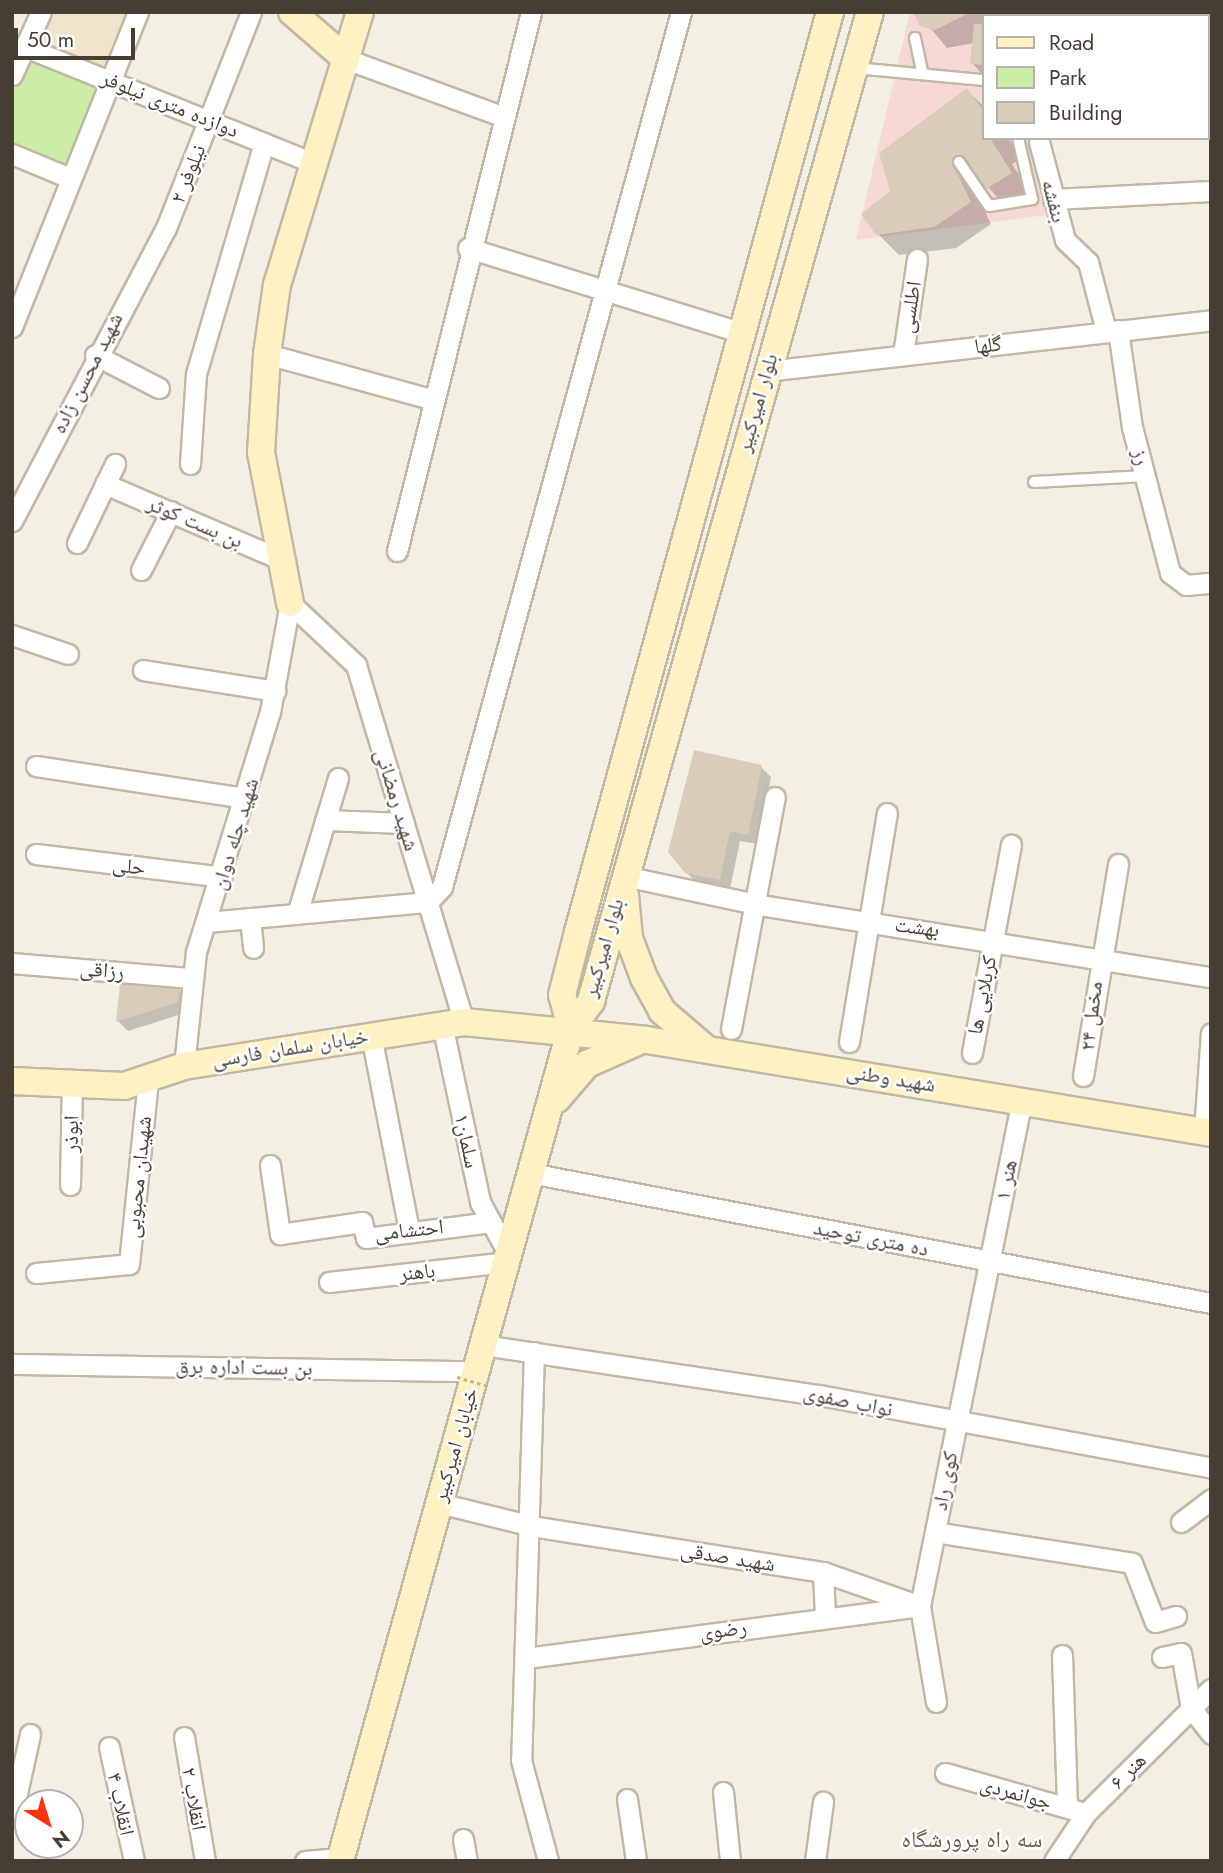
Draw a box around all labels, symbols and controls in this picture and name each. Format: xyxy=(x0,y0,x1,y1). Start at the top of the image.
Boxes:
scale bar xyxy=(18,14,138,58)
legend xyxy=(982,14,1209,140)
text: 50 m xyxy=(27,25,74,55)
text: Road xyxy=(1049,28,1094,58)
text: Park xyxy=(1049,63,1086,93)
street label: دوازده متری نیلوفر xyxy=(98,65,242,143)
text: Building xyxy=(1049,98,1122,128)
street label: نیلوفر ۲ xyxy=(165,141,211,207)
street label: بنفشه xyxy=(1036,177,1072,225)
street label: اطلسی xyxy=(893,279,927,335)
street label: شهید محسن زاده xyxy=(46,308,128,438)
street label: گلها xyxy=(973,331,1003,359)
street label: بلوار امیرکبیر xyxy=(731,351,783,455)
street label: رز xyxy=(1127,446,1155,468)
street label: بن بست کوثر xyxy=(143,491,247,553)
street label: شهید رمضانی xyxy=(370,746,424,854)
street label: شهید چله دوان xyxy=(206,775,264,893)
street label: حلی xyxy=(111,851,147,881)
street label: بلوار امیرکبیر xyxy=(577,896,629,1000)
street label: بهشت xyxy=(893,912,941,942)
street label: کربلایی ها xyxy=(962,953,1002,1037)
street label: رزاقی xyxy=(79,956,125,984)
street label: مخمل ۲۴ xyxy=(1074,980,1108,1052)
street label: خیابان سلمان فارسی xyxy=(210,1023,370,1073)
street label: شهید وطنی xyxy=(845,1059,937,1097)
street label: سلمان۱ xyxy=(449,1112,485,1170)
street label: ابوذر xyxy=(58,1115,84,1153)
street label: شهیدان محبوبی xyxy=(119,1115,157,1239)
street label: هنر ۱ xyxy=(990,1157,1022,1203)
street label: احتشامی xyxy=(373,1214,445,1246)
street label: ده متری توحید xyxy=(811,1215,931,1261)
street label: باهنر xyxy=(398,1258,436,1286)
street label: بن بست اداره برق xyxy=(175,1353,313,1381)
street label: نواب صفوی xyxy=(801,1380,895,1422)
street label: خیابان امیرکبیر xyxy=(427,1385,483,1505)
street label: کوی راد xyxy=(927,1449,963,1513)
street label: شهید صدقی xyxy=(679,1537,777,1577)
street label: رضوی xyxy=(698,1614,748,1646)
street label: هنر ۶ xyxy=(1105,1748,1151,1794)
street label: انقلاب ۲ xyxy=(176,1765,212,1833)
street label: انقلاب ۴ xyxy=(102,1770,140,1838)
street label: جوانمردی xyxy=(978,1771,1054,1815)
north arrow xyxy=(14,1789,84,1859)
text: N xyxy=(47,1824,75,1855)
district label: سه راه پرورشگاه xyxy=(902,1825,1042,1853)

